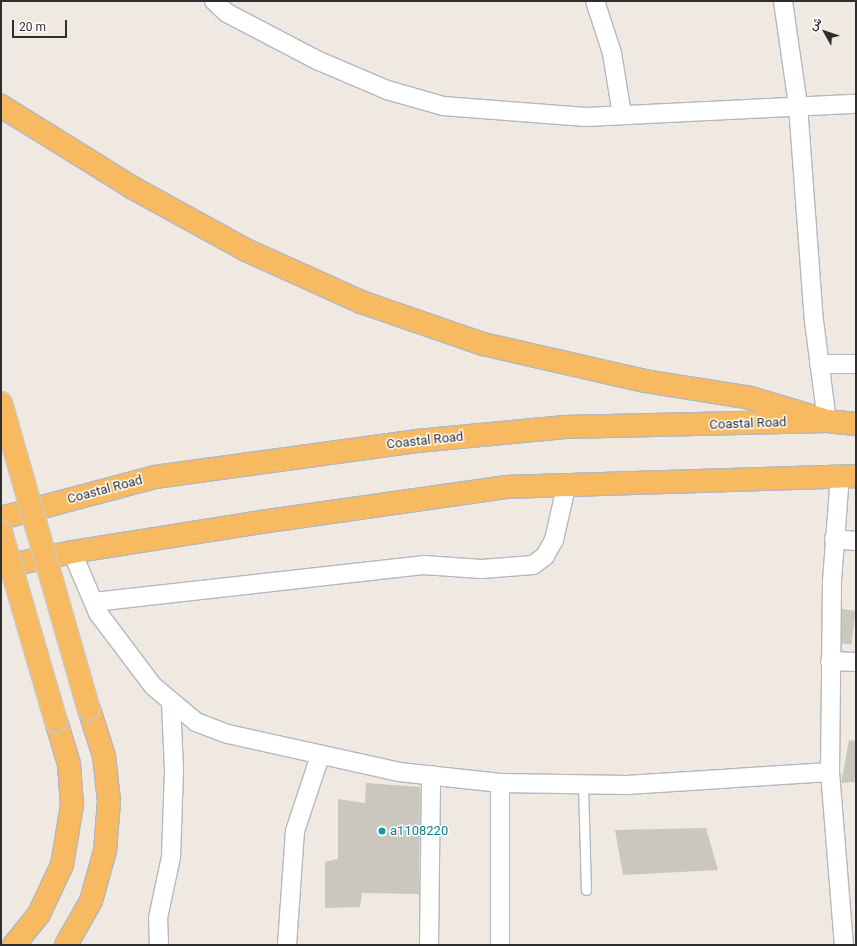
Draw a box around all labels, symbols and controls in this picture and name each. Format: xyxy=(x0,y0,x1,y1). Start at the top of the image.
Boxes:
scale bar xyxy=(14,12,69,38)
north arrow xyxy=(805,12,845,52)
text: ش xyxy=(806,15,825,33)
text: 20 m xyxy=(19,20,46,34)
street label: Coastal Road xyxy=(709,415,787,433)
street label: Coastal Road xyxy=(386,429,464,453)
street label: Coastal Road xyxy=(66,472,144,508)
place label: a1108220 xyxy=(390,823,448,839)
marker: a1108220 xyxy=(377,826,387,836)

